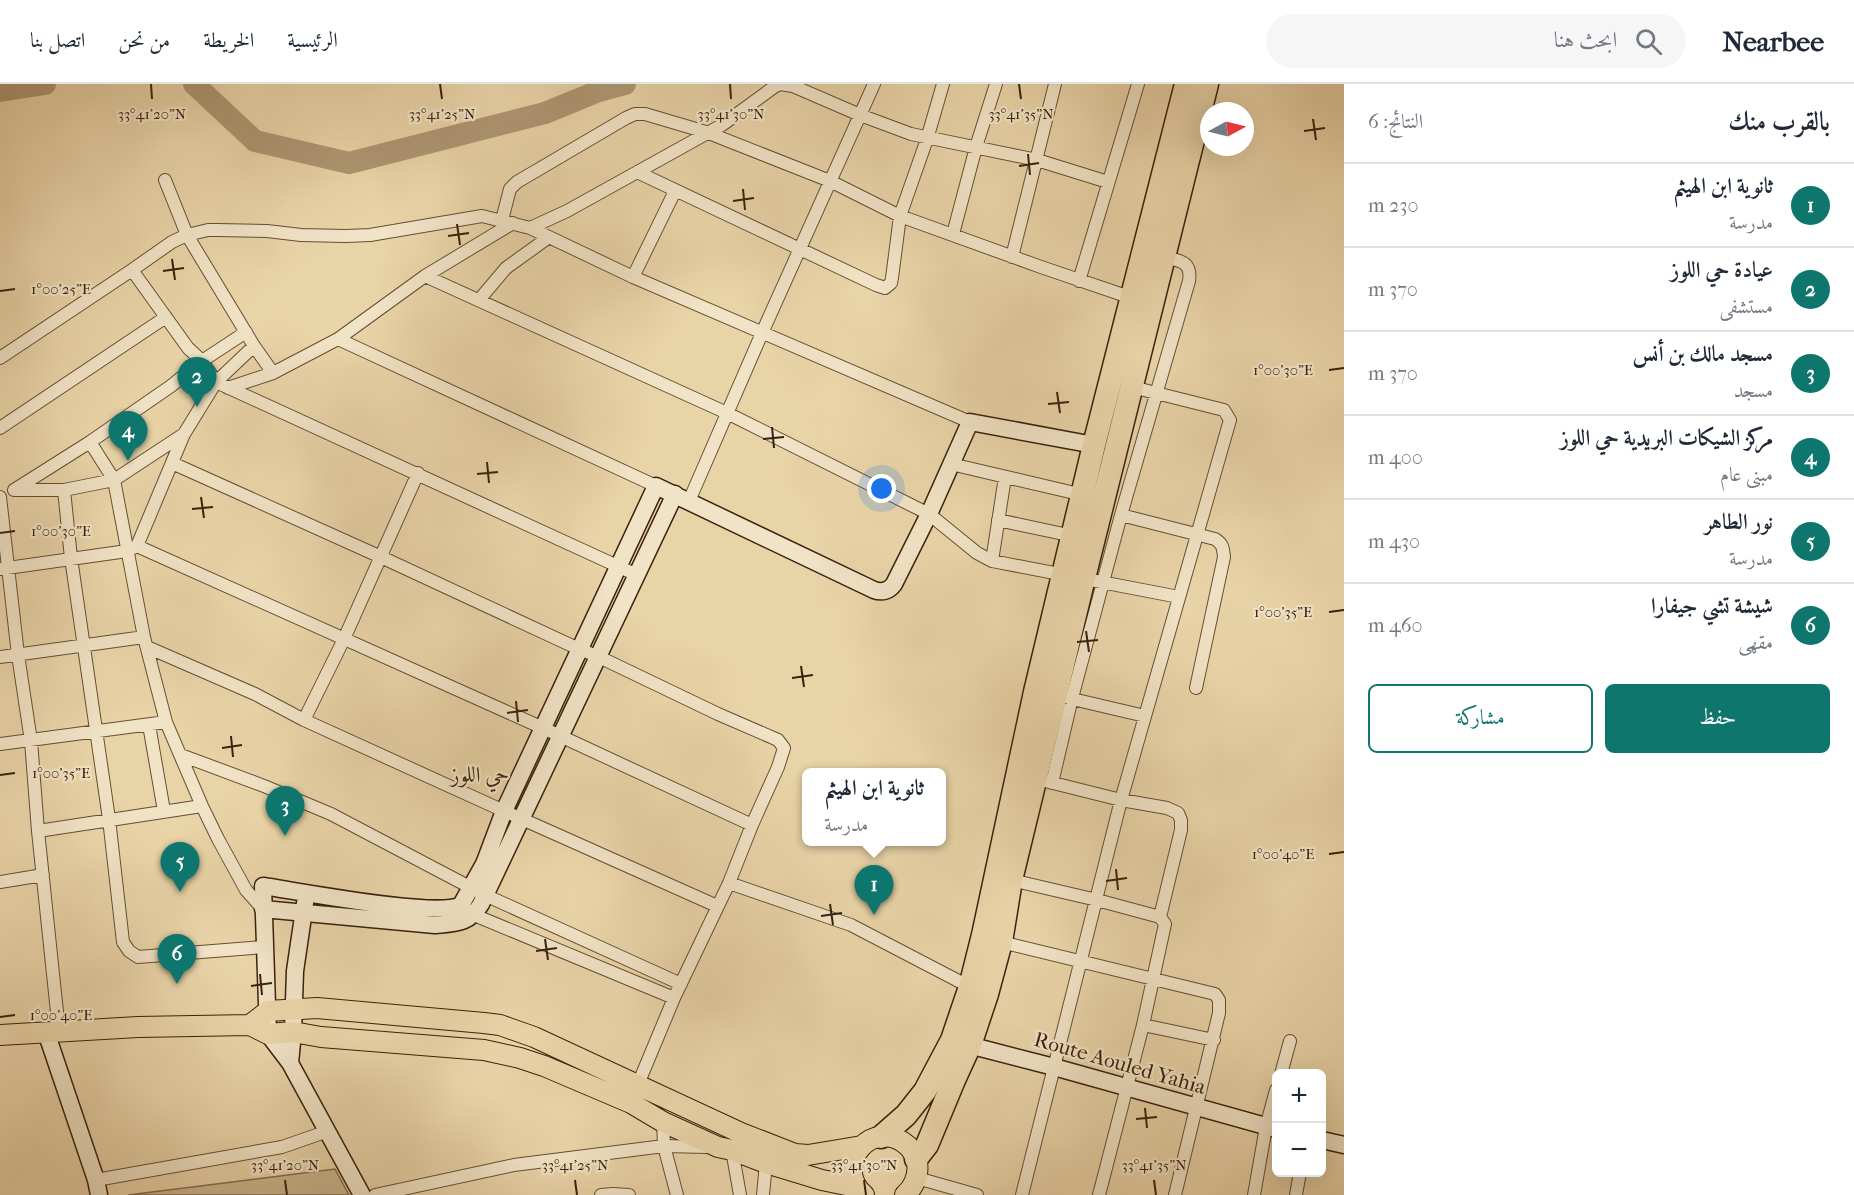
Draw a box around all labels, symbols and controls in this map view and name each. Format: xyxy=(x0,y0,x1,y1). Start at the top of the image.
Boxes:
search box xyxy=(1266,14,1686,68)
icon: search xyxy=(1632,25,1665,58)
text: Nearbee xyxy=(1722,25,1824,58)
text: ابحث هنا xyxy=(1554,27,1617,53)
text: اتصل بنا xyxy=(30,28,85,52)
text: من نحن xyxy=(118,28,170,52)
text: الخريطة xyxy=(203,28,254,52)
text: الرئيسية xyxy=(287,28,338,52)
north arrow xyxy=(1200,102,1254,156)
text: 33°41'20"N xyxy=(118,105,187,123)
text: 33°41'25"N xyxy=(409,105,476,123)
text: 33°41'30"N xyxy=(698,105,765,123)
text: 33°41'35"N xyxy=(988,105,1054,123)
text: بالقرب منك xyxy=(1728,106,1830,137)
text: النتائج: 6 xyxy=(1368,110,1423,133)
text: ثانوية ابن الهيثم xyxy=(1673,173,1773,199)
text: 230 m xyxy=(1368,194,1418,217)
text: 1 xyxy=(1807,194,1814,217)
text: مدرسة xyxy=(1729,211,1773,234)
text: عيادة حي اللوز xyxy=(1671,257,1773,283)
text: 370 m xyxy=(1368,278,1418,301)
text: 2 xyxy=(1805,278,1816,301)
text: 1°00'25"E xyxy=(31,280,91,298)
text: مستشفى xyxy=(1720,295,1773,318)
text: مسجد مالك بن أنس xyxy=(1632,341,1773,367)
pin: 2 xyxy=(178,358,216,407)
text: 1°00'30"E xyxy=(1253,361,1313,379)
text: 370 m xyxy=(1368,362,1418,385)
text: 3 xyxy=(1806,362,1815,385)
text: مسجد xyxy=(1734,379,1773,402)
pin: 4 xyxy=(108,412,148,461)
text: مركز الشيكات البريدية حي اللوز xyxy=(1560,425,1773,451)
text: 400 m xyxy=(1368,446,1423,469)
text: 4 xyxy=(1805,446,1816,469)
text: مبنى عام xyxy=(1720,463,1773,486)
your location xyxy=(867,474,896,503)
text: نور الطاهر xyxy=(1704,509,1773,535)
text: 1°00'30"E xyxy=(31,522,91,540)
text: 430 m xyxy=(1368,530,1420,553)
text: 5 xyxy=(1806,530,1815,553)
text: مدرسة xyxy=(1729,547,1773,570)
text: شيشة تشي جيفارا xyxy=(1651,593,1773,619)
text: 1°00'35"E xyxy=(1254,603,1312,621)
text: 460 m xyxy=(1368,614,1423,637)
text: 6 xyxy=(1805,614,1816,637)
text: مقهى xyxy=(1738,631,1773,654)
button: مشاركة xyxy=(1368,684,1593,753)
button: حفظ xyxy=(1605,684,1830,753)
district label: حي اللوز xyxy=(449,762,509,793)
text: 1°00'35"E xyxy=(32,764,90,782)
popup xyxy=(802,768,946,846)
text: ثانوية ابن الهيثم xyxy=(824,775,924,801)
pin: 3 xyxy=(266,786,304,836)
text: مدرسة xyxy=(824,813,868,836)
pin: 5 xyxy=(160,842,200,892)
text: 1°00'40"E xyxy=(1252,845,1314,863)
pin: 1 xyxy=(854,866,894,915)
pin: 6 xyxy=(158,934,196,984)
text: 1°00'40"E xyxy=(30,1006,92,1024)
street label: Route Aouled Yahia xyxy=(1031,1027,1209,1099)
map controls xyxy=(1272,1069,1326,1177)
button: + xyxy=(1272,1069,1326,1123)
button: − xyxy=(1272,1123,1326,1177)
text: 33°41'20"N xyxy=(251,1156,320,1174)
text: 33°41'25"N xyxy=(542,1156,609,1174)
text: 33°41'30"N xyxy=(831,1156,898,1174)
text: 33°41'35"N xyxy=(1121,1156,1187,1174)

